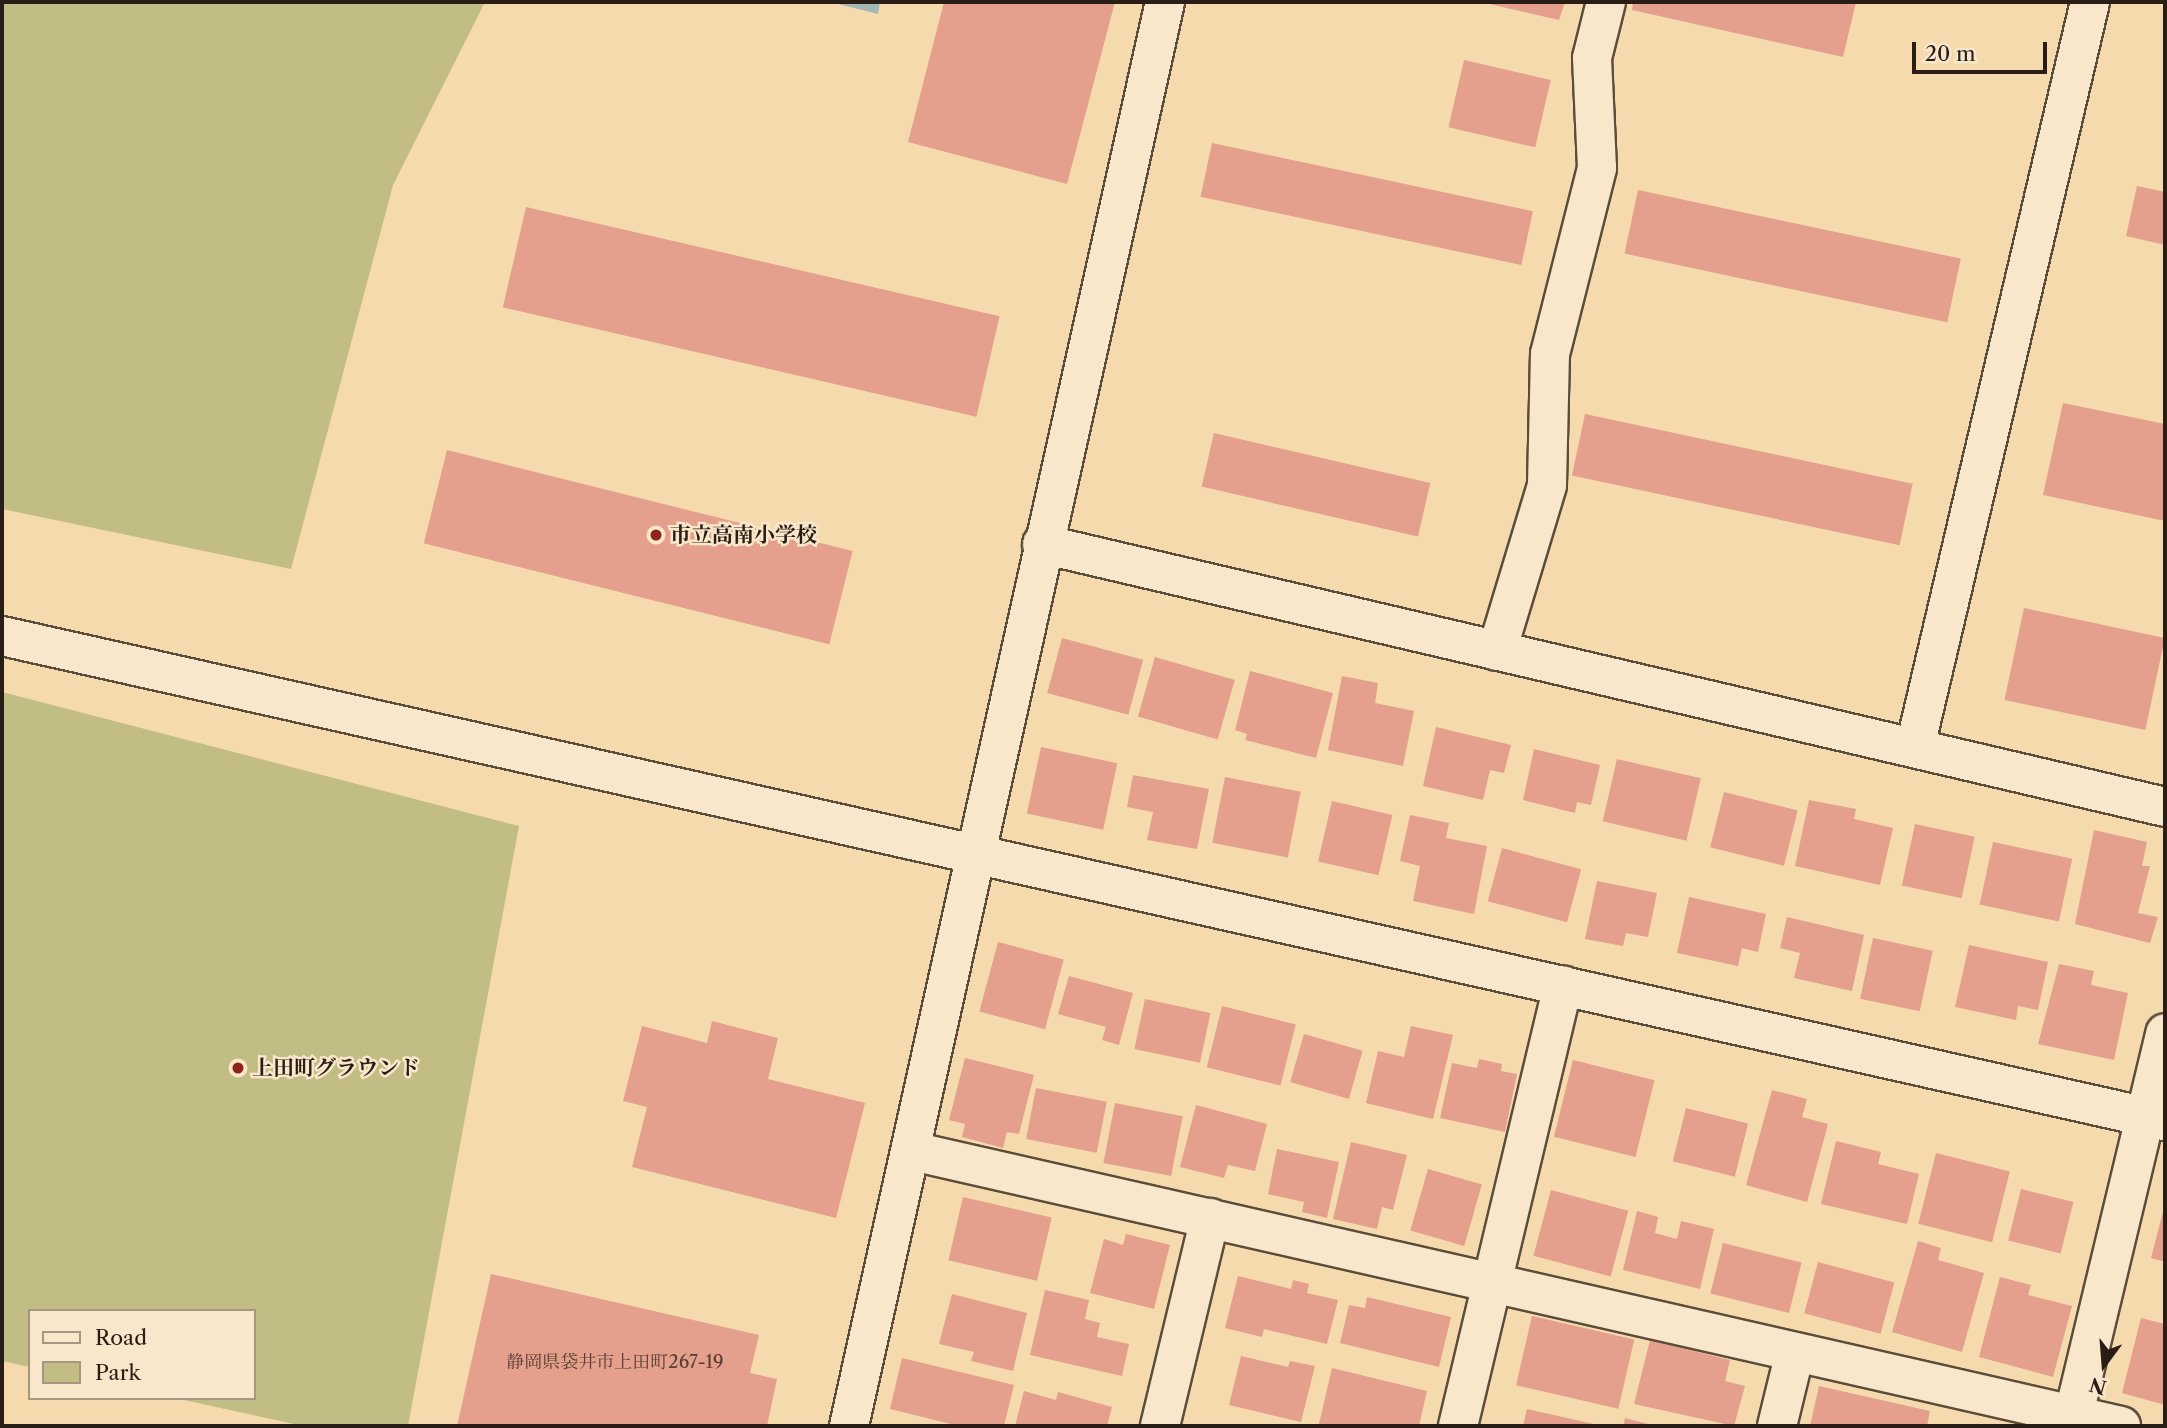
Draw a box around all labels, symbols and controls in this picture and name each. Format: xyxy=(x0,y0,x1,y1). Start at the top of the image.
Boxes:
scale bar xyxy=(1915,28,2050,72)
text: 20 m xyxy=(1925,41,1976,66)
place label: 市立高南小学校 xyxy=(670,522,817,548)
marker: 市立高南小学校 xyxy=(648,527,664,543)
place label: 上田町グラウンド xyxy=(252,1055,420,1081)
marker: 上田町グラウンド xyxy=(230,1060,246,1076)
legend xyxy=(28,1309,256,1400)
text: Road xyxy=(95,1325,147,1350)
north arrow xyxy=(2069,1330,2139,1400)
house number: 静岡県袋井市上田町267-19 xyxy=(506,1351,724,1373)
text: Park xyxy=(95,1360,141,1385)
text: N xyxy=(2087,1372,2109,1399)

